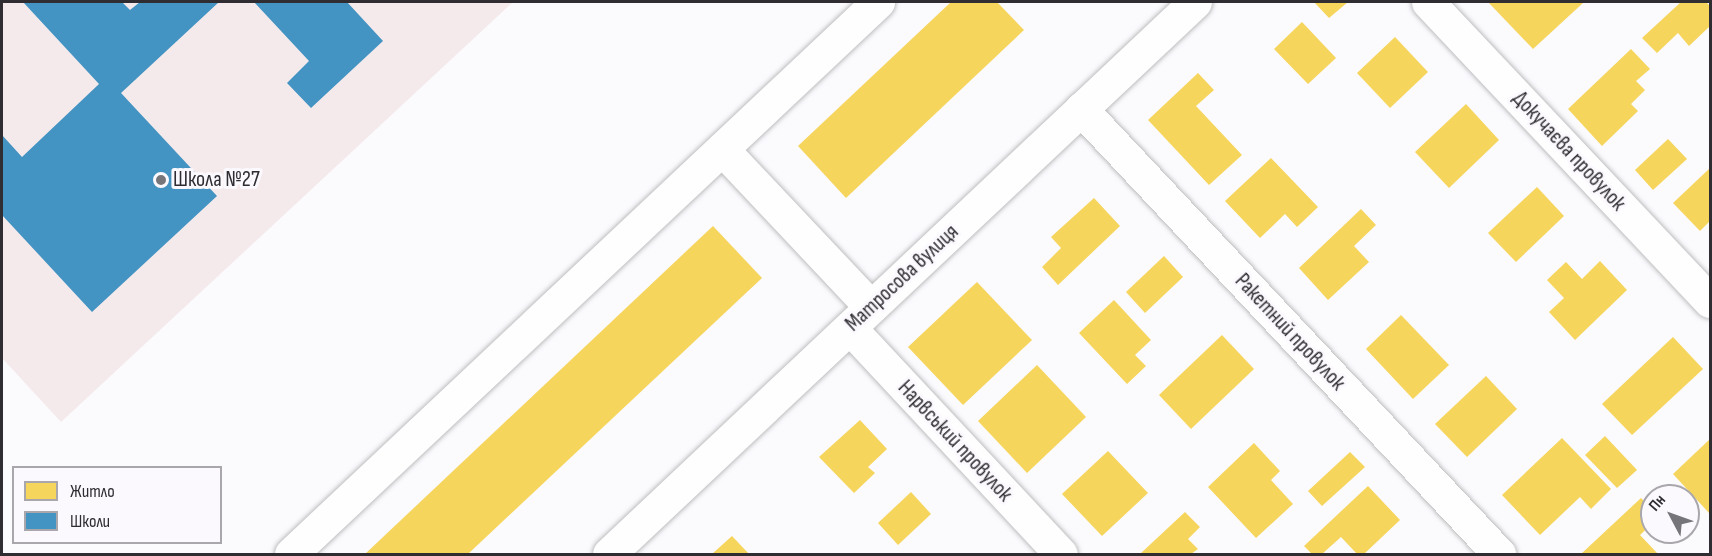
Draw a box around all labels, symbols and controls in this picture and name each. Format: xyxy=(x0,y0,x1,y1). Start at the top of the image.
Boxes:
street label: Докучаєва провулок xyxy=(1507,86,1631,216)
place label: Школа №27 xyxy=(173,167,260,193)
marker: Школа №27 xyxy=(154,173,168,187)
street label: Матросова вулиця xyxy=(840,219,964,337)
street label: Ракетний провулок xyxy=(1229,268,1351,396)
street label: Нарвський провулок xyxy=(892,375,1018,507)
legend xyxy=(12,466,222,544)
text: Житло xyxy=(70,481,115,502)
north arrow xyxy=(1640,484,1700,544)
text: Пн xyxy=(1645,491,1670,515)
text: Школи xyxy=(70,511,110,532)

